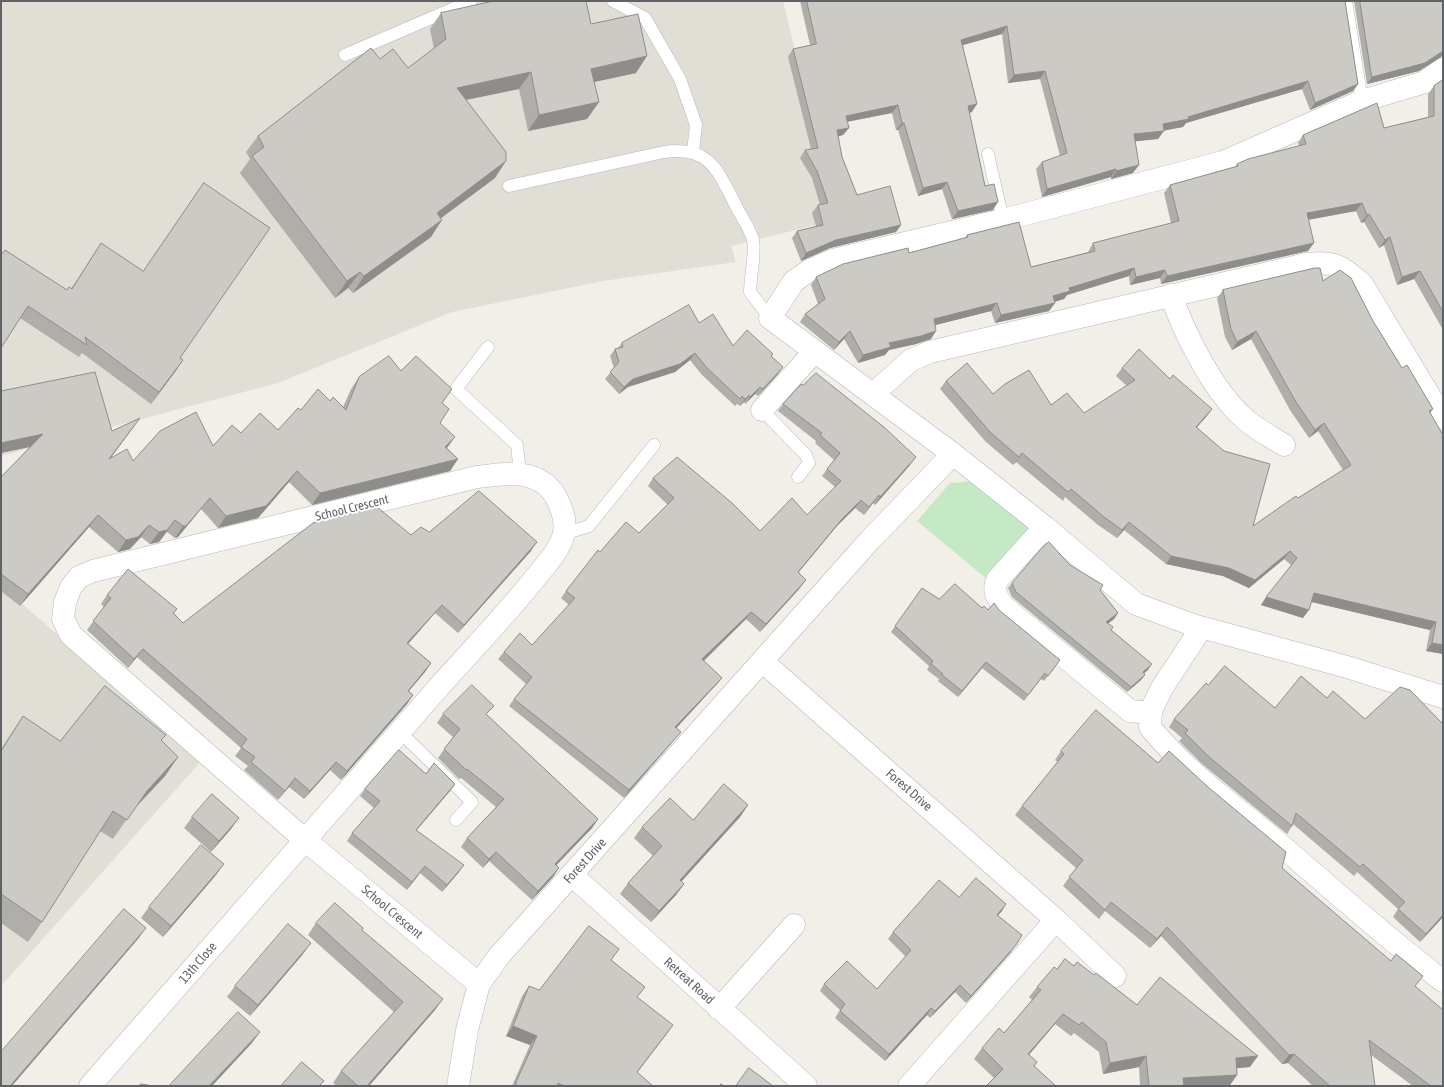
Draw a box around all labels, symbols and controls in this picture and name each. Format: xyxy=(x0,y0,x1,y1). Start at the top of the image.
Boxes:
street label: School Crescent xyxy=(314,491,390,525)
street label: Forest Drive xyxy=(883,766,935,814)
street label: Forest Drive xyxy=(560,835,610,887)
street label: School Crescent xyxy=(358,882,426,942)
street label: 13th Close xyxy=(176,939,220,987)
street label: Retreat Road xyxy=(661,954,717,1008)

